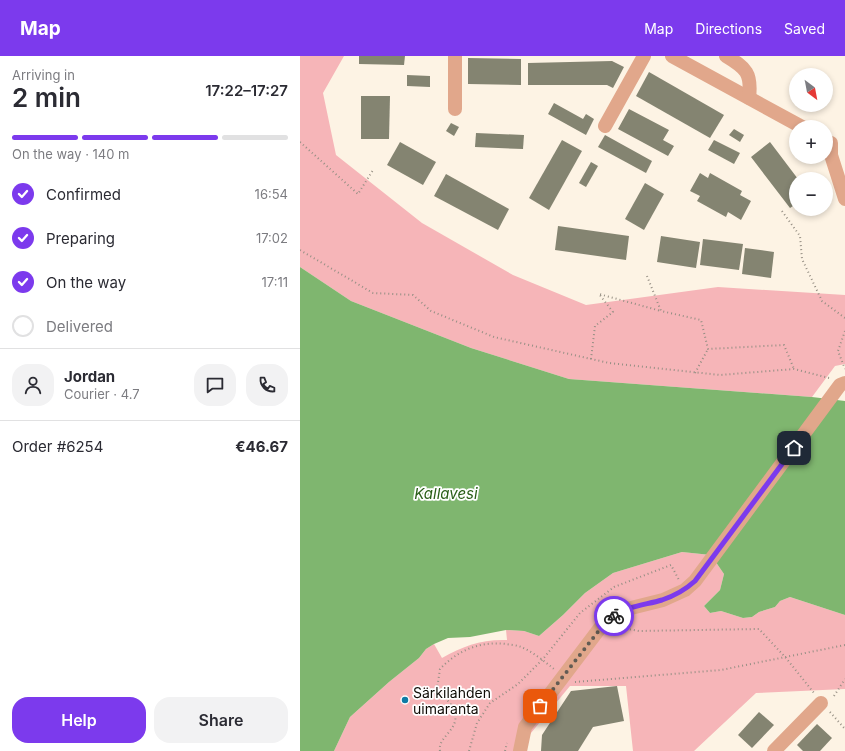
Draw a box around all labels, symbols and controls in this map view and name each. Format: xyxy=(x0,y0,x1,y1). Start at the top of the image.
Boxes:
text: Map xyxy=(20,17,61,40)
text: Map xyxy=(644,20,673,37)
text: Directions xyxy=(695,20,762,37)
text: Saved xyxy=(784,20,825,37)
text: Arriving in xyxy=(12,67,75,83)
north arrow xyxy=(789,68,833,112)
map controls xyxy=(789,68,833,216)
text: 17:22–17:27 xyxy=(205,81,288,100)
text: 2 min xyxy=(12,82,81,113)
button: + xyxy=(789,120,833,164)
text: On the way · 140 m xyxy=(12,146,130,162)
button: − xyxy=(789,172,833,216)
icon: check xyxy=(12,183,34,205)
text: Confirmed xyxy=(46,185,121,204)
text: 16:54 xyxy=(255,186,288,202)
icon: check xyxy=(12,227,34,249)
text: Preparing xyxy=(46,229,115,248)
text: 17:02 xyxy=(256,230,288,246)
icon: check xyxy=(12,271,34,293)
text: On the way xyxy=(46,273,126,292)
text: 17:11 xyxy=(261,274,288,290)
text: Delivered xyxy=(46,317,113,336)
button: person xyxy=(12,364,54,406)
button: chat xyxy=(194,364,236,406)
button: phone xyxy=(246,364,288,406)
text: Jordan xyxy=(64,367,115,386)
text: Courier · 4.7 xyxy=(64,386,140,402)
pin xyxy=(777,431,811,465)
text: Order #6254 xyxy=(12,437,103,456)
text: €46.67 xyxy=(235,437,288,456)
icon: home xyxy=(783,437,805,459)
water label: Kallavesi xyxy=(414,484,478,503)
courier xyxy=(594,596,634,636)
icon: bike xyxy=(603,605,625,627)
place label: Särkilahden uimaranta xyxy=(413,684,491,717)
pin xyxy=(523,689,557,723)
marker: Särkilahden uimaranta xyxy=(400,695,410,705)
icon: bag xyxy=(529,695,551,717)
button: Help xyxy=(12,697,146,743)
button: Share xyxy=(154,697,288,743)

